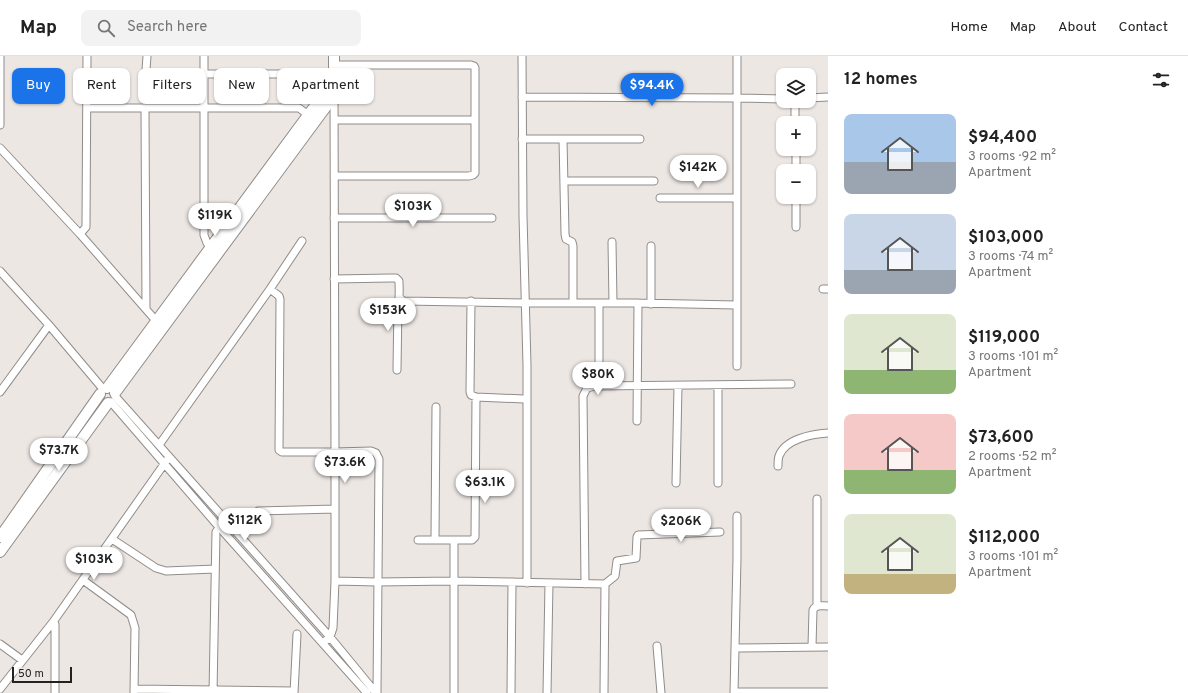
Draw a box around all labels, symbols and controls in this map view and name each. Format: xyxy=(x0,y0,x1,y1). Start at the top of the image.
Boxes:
search box xyxy=(81,10,361,46)
text: Map xyxy=(20,16,57,40)
icon: search xyxy=(95,17,117,39)
text: Search here xyxy=(127,18,207,37)
text: Home xyxy=(951,19,988,36)
text: Map xyxy=(1010,19,1036,36)
text: About xyxy=(1058,19,1097,36)
text: Contact xyxy=(1119,19,1168,36)
chip: Buy xyxy=(12,68,65,104)
chip: Rent xyxy=(73,68,130,104)
chip: Filters xyxy=(138,68,206,104)
chip: New xyxy=(214,68,269,104)
chip: Apartment xyxy=(277,68,374,104)
map controls xyxy=(776,68,816,204)
button: layers xyxy=(776,68,816,108)
text: 12 homes xyxy=(844,69,918,91)
icon: filters xyxy=(1150,69,1172,91)
pin: $94.4K xyxy=(619,73,685,107)
text: $94.4K xyxy=(630,78,674,94)
button: + xyxy=(776,116,816,156)
text: $94,400 xyxy=(968,127,1037,149)
icon: home xyxy=(876,130,924,178)
text: 3 rooms · 92 m² xyxy=(968,149,1056,165)
pin: $142K xyxy=(670,155,726,189)
text: $142K xyxy=(679,160,717,176)
button: − xyxy=(776,164,816,204)
text: Apartment xyxy=(968,165,1031,181)
pin: $103K xyxy=(385,194,441,228)
text: $103K xyxy=(394,199,432,215)
pin: $119K xyxy=(187,203,243,237)
text: $119K xyxy=(197,208,233,224)
text: $103,000 xyxy=(968,227,1044,249)
icon: home xyxy=(876,230,924,278)
text: 3 rooms · 74 m² xyxy=(968,249,1053,265)
text: Apartment xyxy=(968,265,1031,281)
pin: $153K xyxy=(360,298,416,332)
text: $153K xyxy=(369,303,407,319)
text: $119,000 xyxy=(968,327,1040,349)
icon: home xyxy=(876,330,924,378)
text: 3 rooms · 101 m² xyxy=(968,349,1058,365)
pin: $80K xyxy=(574,362,622,396)
text: Apartment xyxy=(968,365,1031,381)
text: $80K xyxy=(581,367,615,383)
text: $73,600 xyxy=(968,427,1034,449)
icon: home xyxy=(876,430,924,478)
pin: $73.7K xyxy=(26,438,92,472)
text: $73.7K xyxy=(39,443,79,459)
text: 2 rooms · 52 m² xyxy=(968,449,1056,465)
pin: $73.6K xyxy=(312,450,378,484)
text: $73.6K xyxy=(324,455,366,471)
text: Apartment xyxy=(968,465,1031,481)
pin: $63.1K xyxy=(452,470,518,504)
text: $63.1K xyxy=(465,475,505,491)
pin: $112K xyxy=(217,508,273,542)
pin: $206K xyxy=(653,509,709,543)
text: $112K xyxy=(227,513,263,529)
text: $206K xyxy=(660,514,702,530)
text: $112,000 xyxy=(968,527,1040,549)
icon: home xyxy=(876,530,924,578)
pin: $103K xyxy=(66,547,122,581)
text: 3 rooms · 101 m² xyxy=(968,549,1058,565)
text: $103K xyxy=(75,552,113,568)
text: Apartment xyxy=(968,565,1031,581)
scale bar xyxy=(12,665,72,684)
text: 50 m xyxy=(18,667,44,681)

